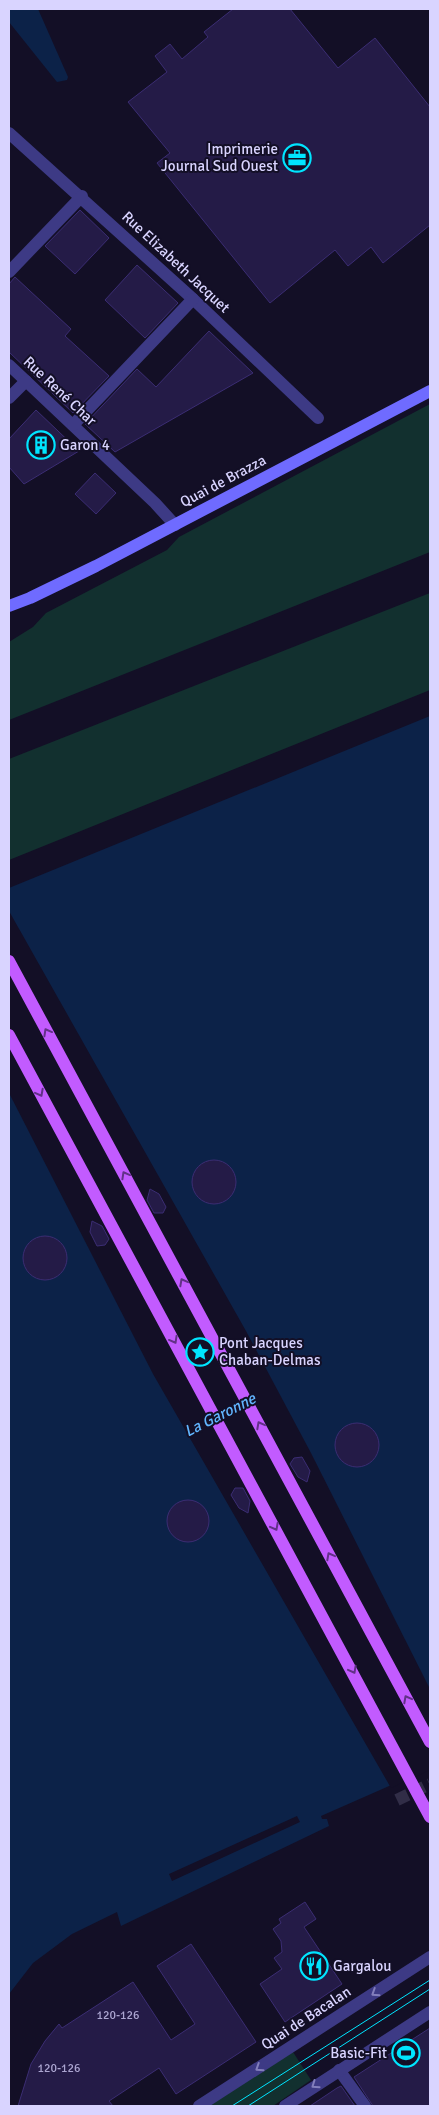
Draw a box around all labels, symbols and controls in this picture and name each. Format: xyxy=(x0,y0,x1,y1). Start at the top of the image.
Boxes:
place label: Imprimerie Journal Sud Ouest xyxy=(161,140,278,175)
office icon: Imprimerie Journal Sud Ouest xyxy=(282,143,312,173)
street label: Rue Elizabeth Jacquet xyxy=(118,207,234,317)
street label: Rue René Char xyxy=(20,353,101,430)
building icon: Garon 4 xyxy=(26,430,56,460)
place label: Garon 4 xyxy=(60,436,110,454)
street label: Quai de Brazza xyxy=(177,451,269,511)
one-way arrow xyxy=(43,1028,53,1037)
one-way arrow xyxy=(34,1088,44,1097)
one-way arrow xyxy=(121,1171,131,1180)
one-way arrow xyxy=(179,1279,189,1288)
one-way arrow xyxy=(167,1334,177,1343)
place label: Pont Jacques Chaban-Delmas xyxy=(219,1334,321,1369)
place icon: Pont Jacques Chaban-Delmas xyxy=(185,1337,215,1367)
water label: La Garonne xyxy=(181,1388,260,1442)
one-way arrow xyxy=(257,1422,267,1431)
one-way arrow xyxy=(269,1521,279,1530)
one-way arrow xyxy=(327,1552,337,1561)
one-way arrow xyxy=(346,1664,356,1673)
one-way arrow xyxy=(403,1695,413,1704)
restaurant icon: Gargalou xyxy=(299,1951,329,1981)
place label: Gargalou xyxy=(333,1957,391,1975)
street label: Quai de Bacalan xyxy=(258,1982,354,2054)
one-way arrow xyxy=(371,1987,380,1996)
house number: 120-126 xyxy=(96,2008,140,2023)
sports icon: Basic-Fit xyxy=(391,2038,421,2068)
place label: Basic-Fit xyxy=(330,2044,387,2062)
house number: 120-126 xyxy=(37,2061,81,2076)
one-way arrow xyxy=(255,2061,264,2071)
one-way arrow xyxy=(312,2079,321,2088)

